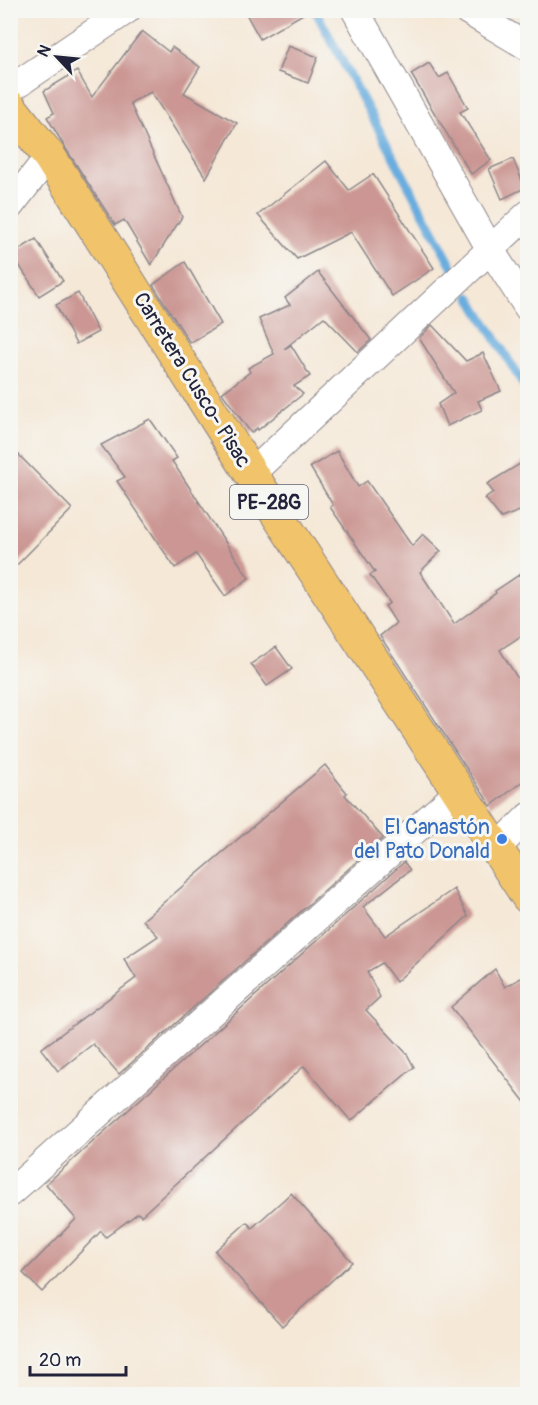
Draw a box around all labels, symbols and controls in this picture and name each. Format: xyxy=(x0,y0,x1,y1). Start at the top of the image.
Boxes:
north arrow xyxy=(27,27,87,87)
text: N xyxy=(33,41,56,60)
street label: Carretera Cusco- Pisac xyxy=(127,287,257,473)
road number: PE-28G xyxy=(230,485,308,519)
place label: El Canastón del Pato Donald xyxy=(354,814,490,865)
marker: El Canastón del Pato Donald xyxy=(495,832,509,846)
scale bar xyxy=(30,1339,126,1377)
text: 20 m xyxy=(39,1349,81,1372)

